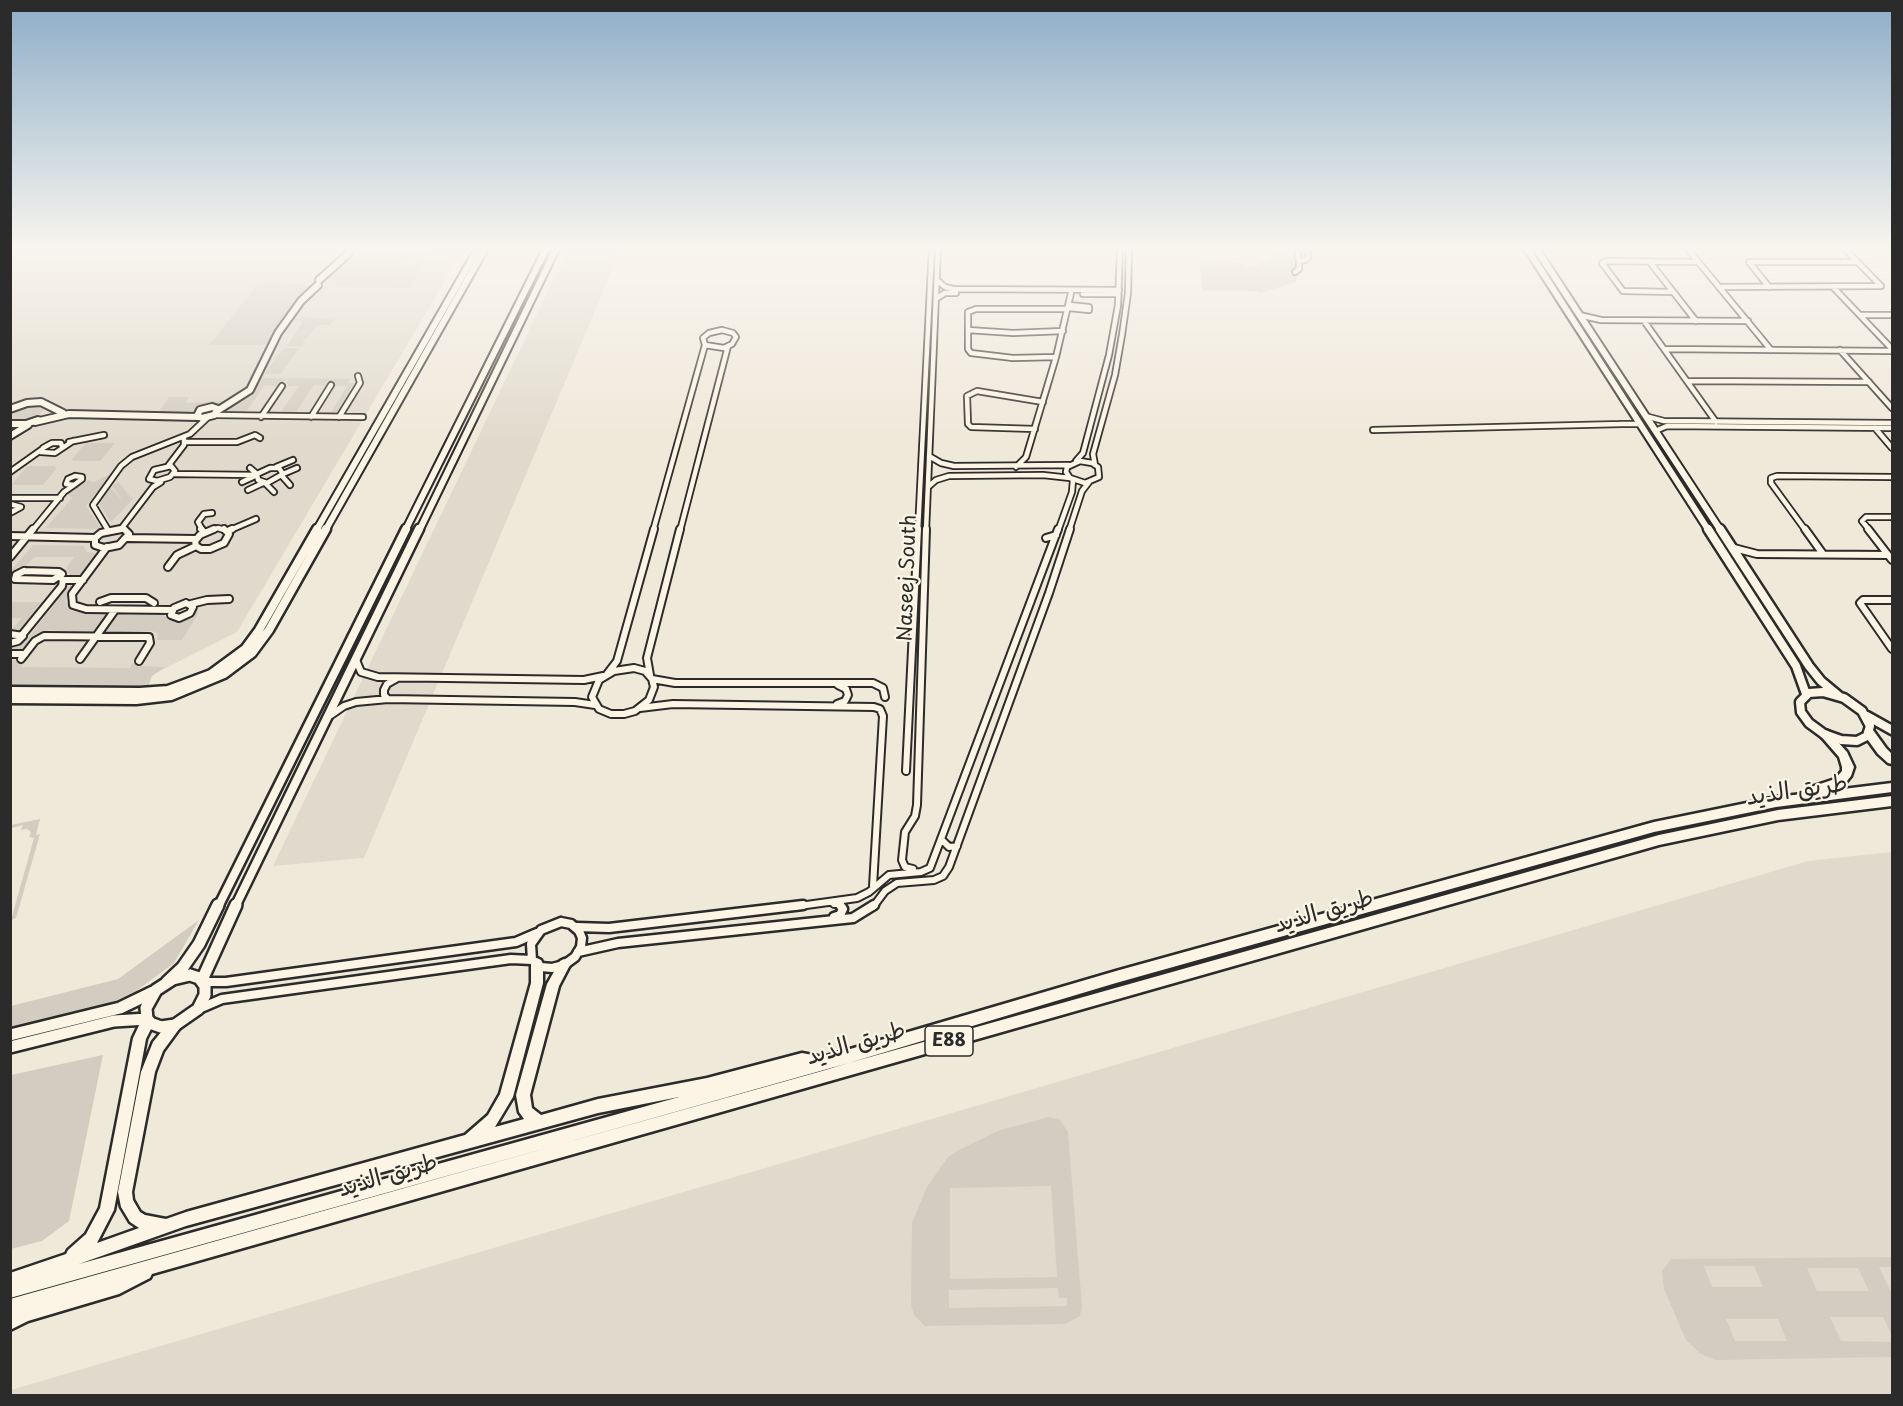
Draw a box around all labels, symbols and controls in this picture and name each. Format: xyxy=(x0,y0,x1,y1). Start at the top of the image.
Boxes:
street label: Naseej South xyxy=(894,514,922,642)
street label: طريق الذيد xyxy=(1744,770,1850,812)
street label: طريق الذيد xyxy=(1271,884,1377,940)
street label: طريق الذيد xyxy=(803,1016,909,1072)
road number: E88 xyxy=(925,1026,973,1056)
street label: طريق الذيد xyxy=(335,1148,441,1204)

